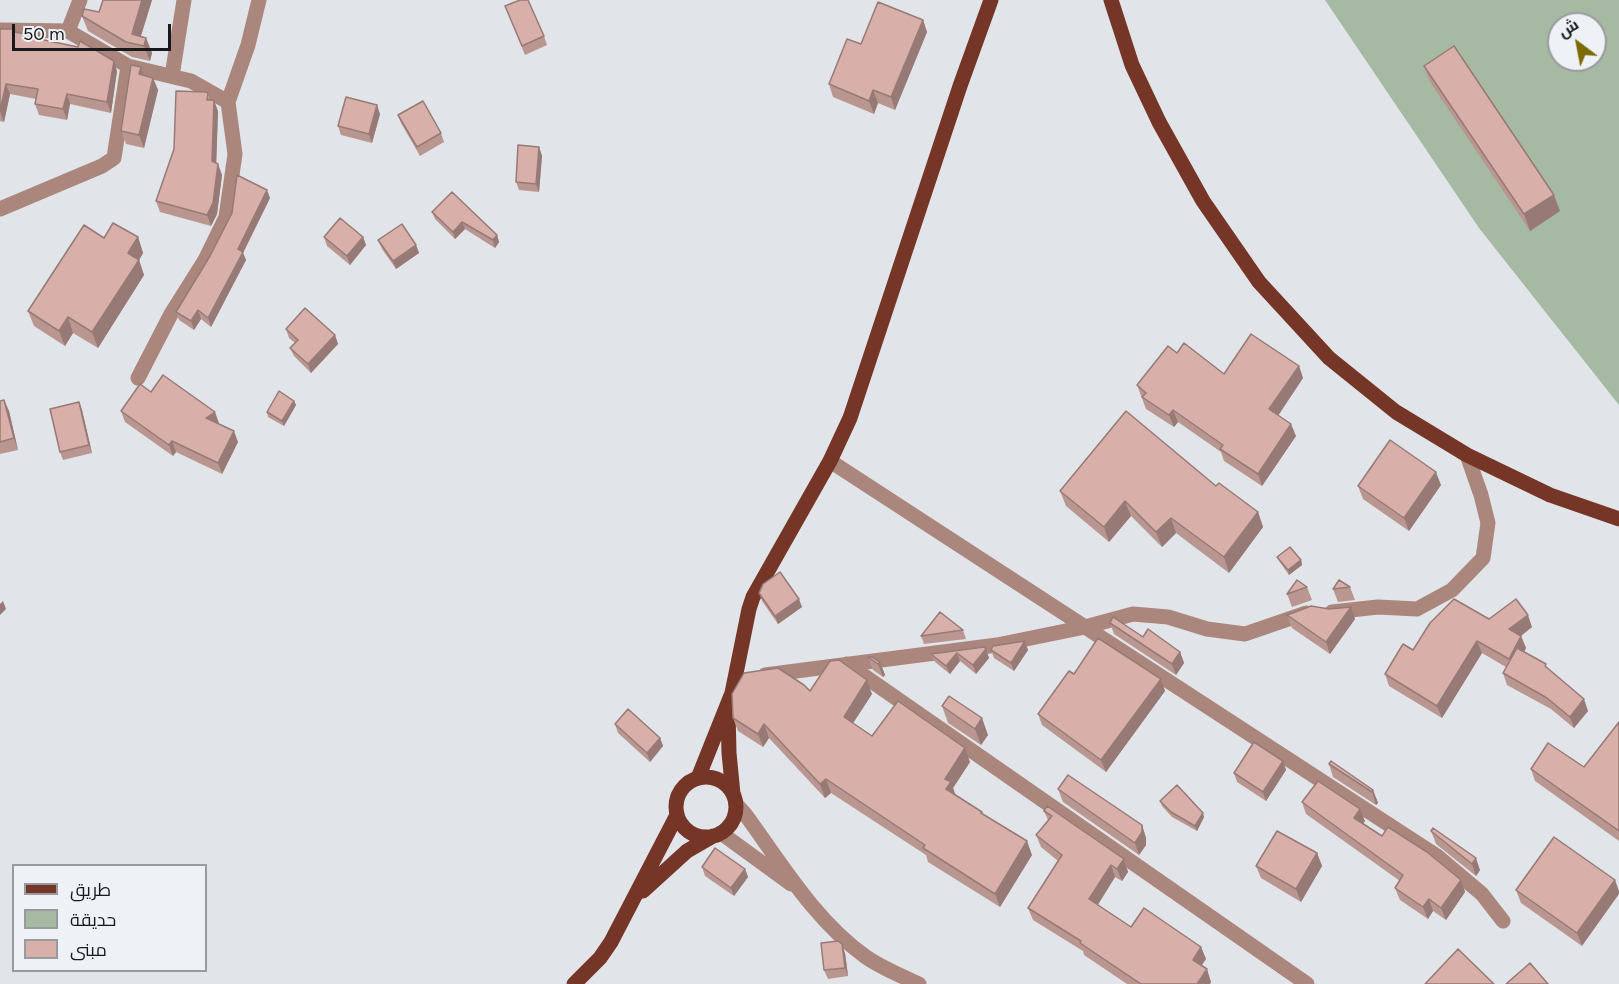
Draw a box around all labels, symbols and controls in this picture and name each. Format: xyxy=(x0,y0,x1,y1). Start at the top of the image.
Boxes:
scale bar xyxy=(15,12,174,50)
north arrow xyxy=(1547,12,1607,72)
text: ش xyxy=(1555,15,1582,42)
text: 50 m xyxy=(23,23,65,45)
legend xyxy=(12,864,207,972)
text: طريق xyxy=(70,879,111,901)
text: حديقة xyxy=(70,909,116,931)
text: مبنى xyxy=(70,939,107,961)

